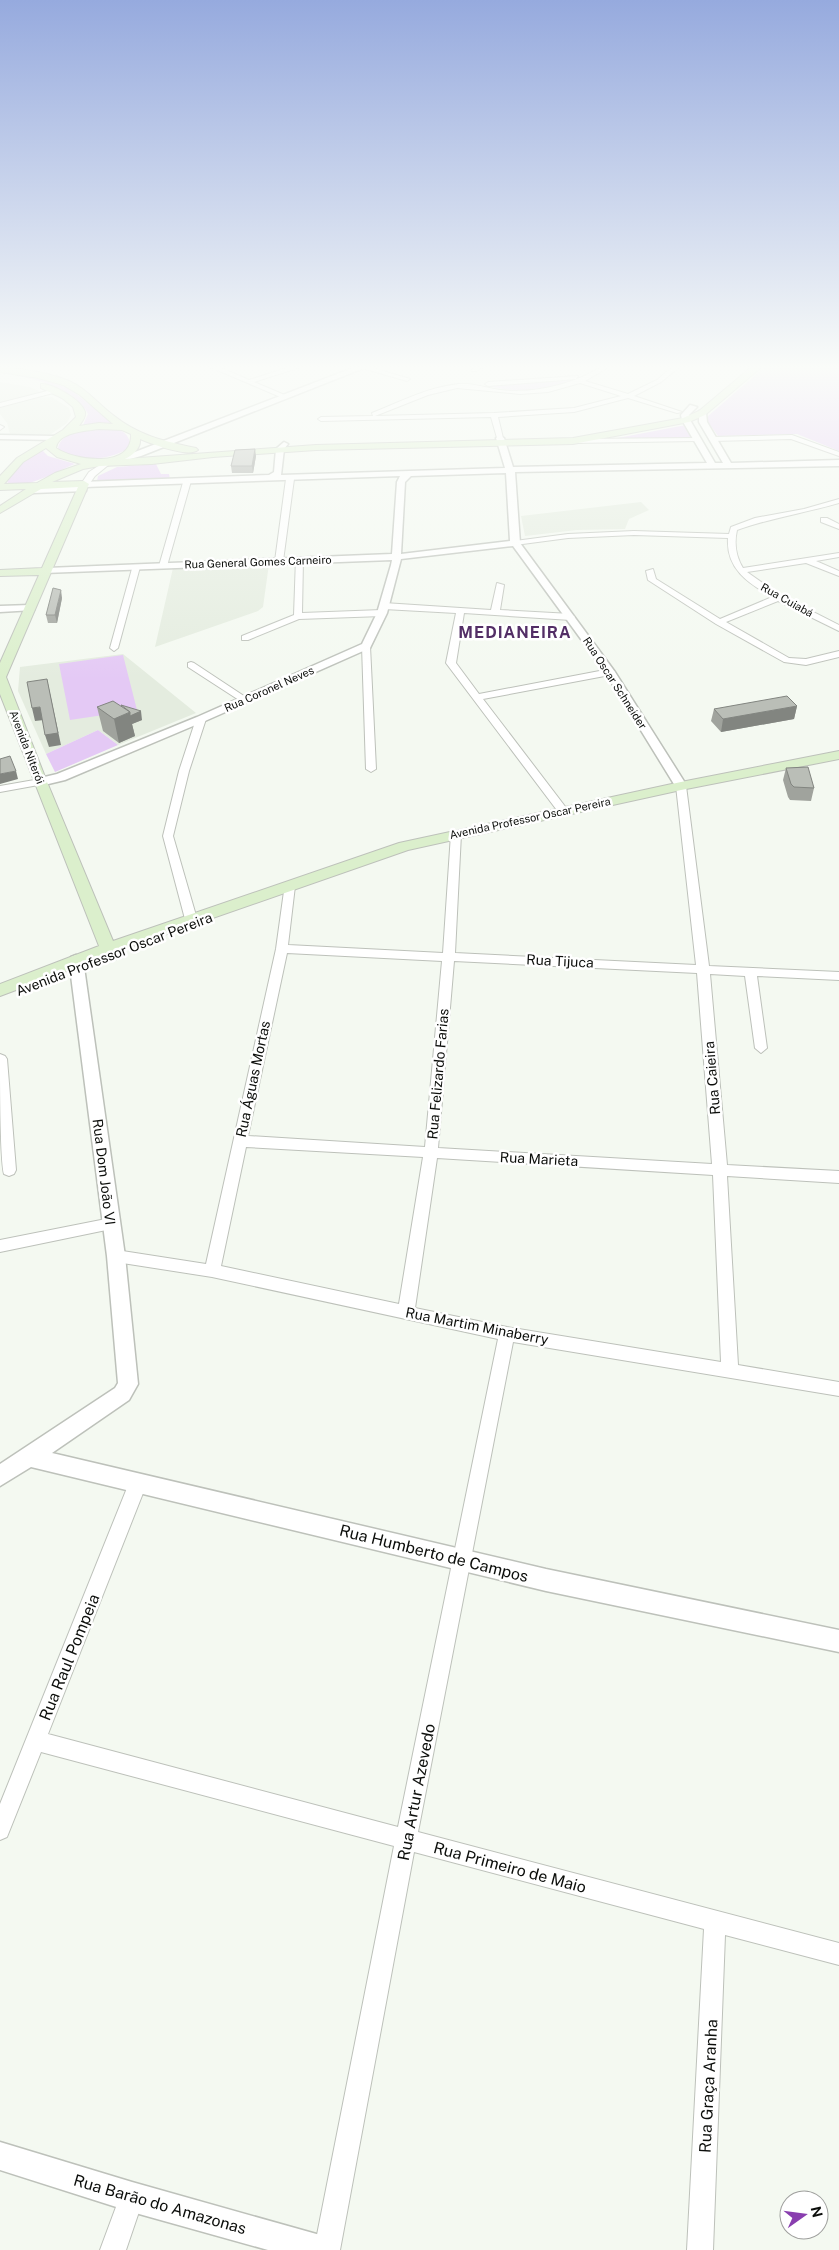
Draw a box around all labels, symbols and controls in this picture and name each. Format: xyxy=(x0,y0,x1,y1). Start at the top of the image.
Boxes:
street label: Rua General Gomes Carneiro xyxy=(184,553,332,571)
street label: Rua Cuiabá xyxy=(759,581,815,619)
district label: MEDIANEIRA xyxy=(458,623,572,642)
street label: Rua Oscar Schneider xyxy=(581,635,649,731)
street label: Rua Coronel Neves xyxy=(222,664,316,714)
street label: Avenida Niterói xyxy=(7,709,47,785)
street label: Avenida Professor Oscar Pereira xyxy=(448,795,612,841)
street label: Avenida Professor Oscar Pereira xyxy=(14,909,214,999)
street label: Rua Tijuca xyxy=(526,951,594,971)
street label: Rua Felizardo Farias xyxy=(424,1008,452,1140)
street label: Rua Águas Mortas xyxy=(232,1019,273,1139)
street label: Rua Caieira xyxy=(701,1041,723,1115)
street label: Rua Dom João VI xyxy=(90,1118,118,1226)
street label: Rua Marieta xyxy=(499,1149,579,1169)
street label: Rua Martim Minaberry xyxy=(404,1304,550,1348)
street label: Rua Humberto de Campos xyxy=(337,1521,530,1586)
street label: Rua Raul Pompeia xyxy=(35,1591,104,1723)
street label: Rua Artur Azevedo xyxy=(394,1722,439,1862)
street label: Rua Primeiro de Maio xyxy=(431,1838,588,1897)
street label: Rua Graça Aranha xyxy=(696,2019,721,2153)
street label: Rua Barão do Amazonas xyxy=(71,2171,248,2238)
north arrow xyxy=(779,2190,829,2240)
text: N xyxy=(808,2205,826,2219)

